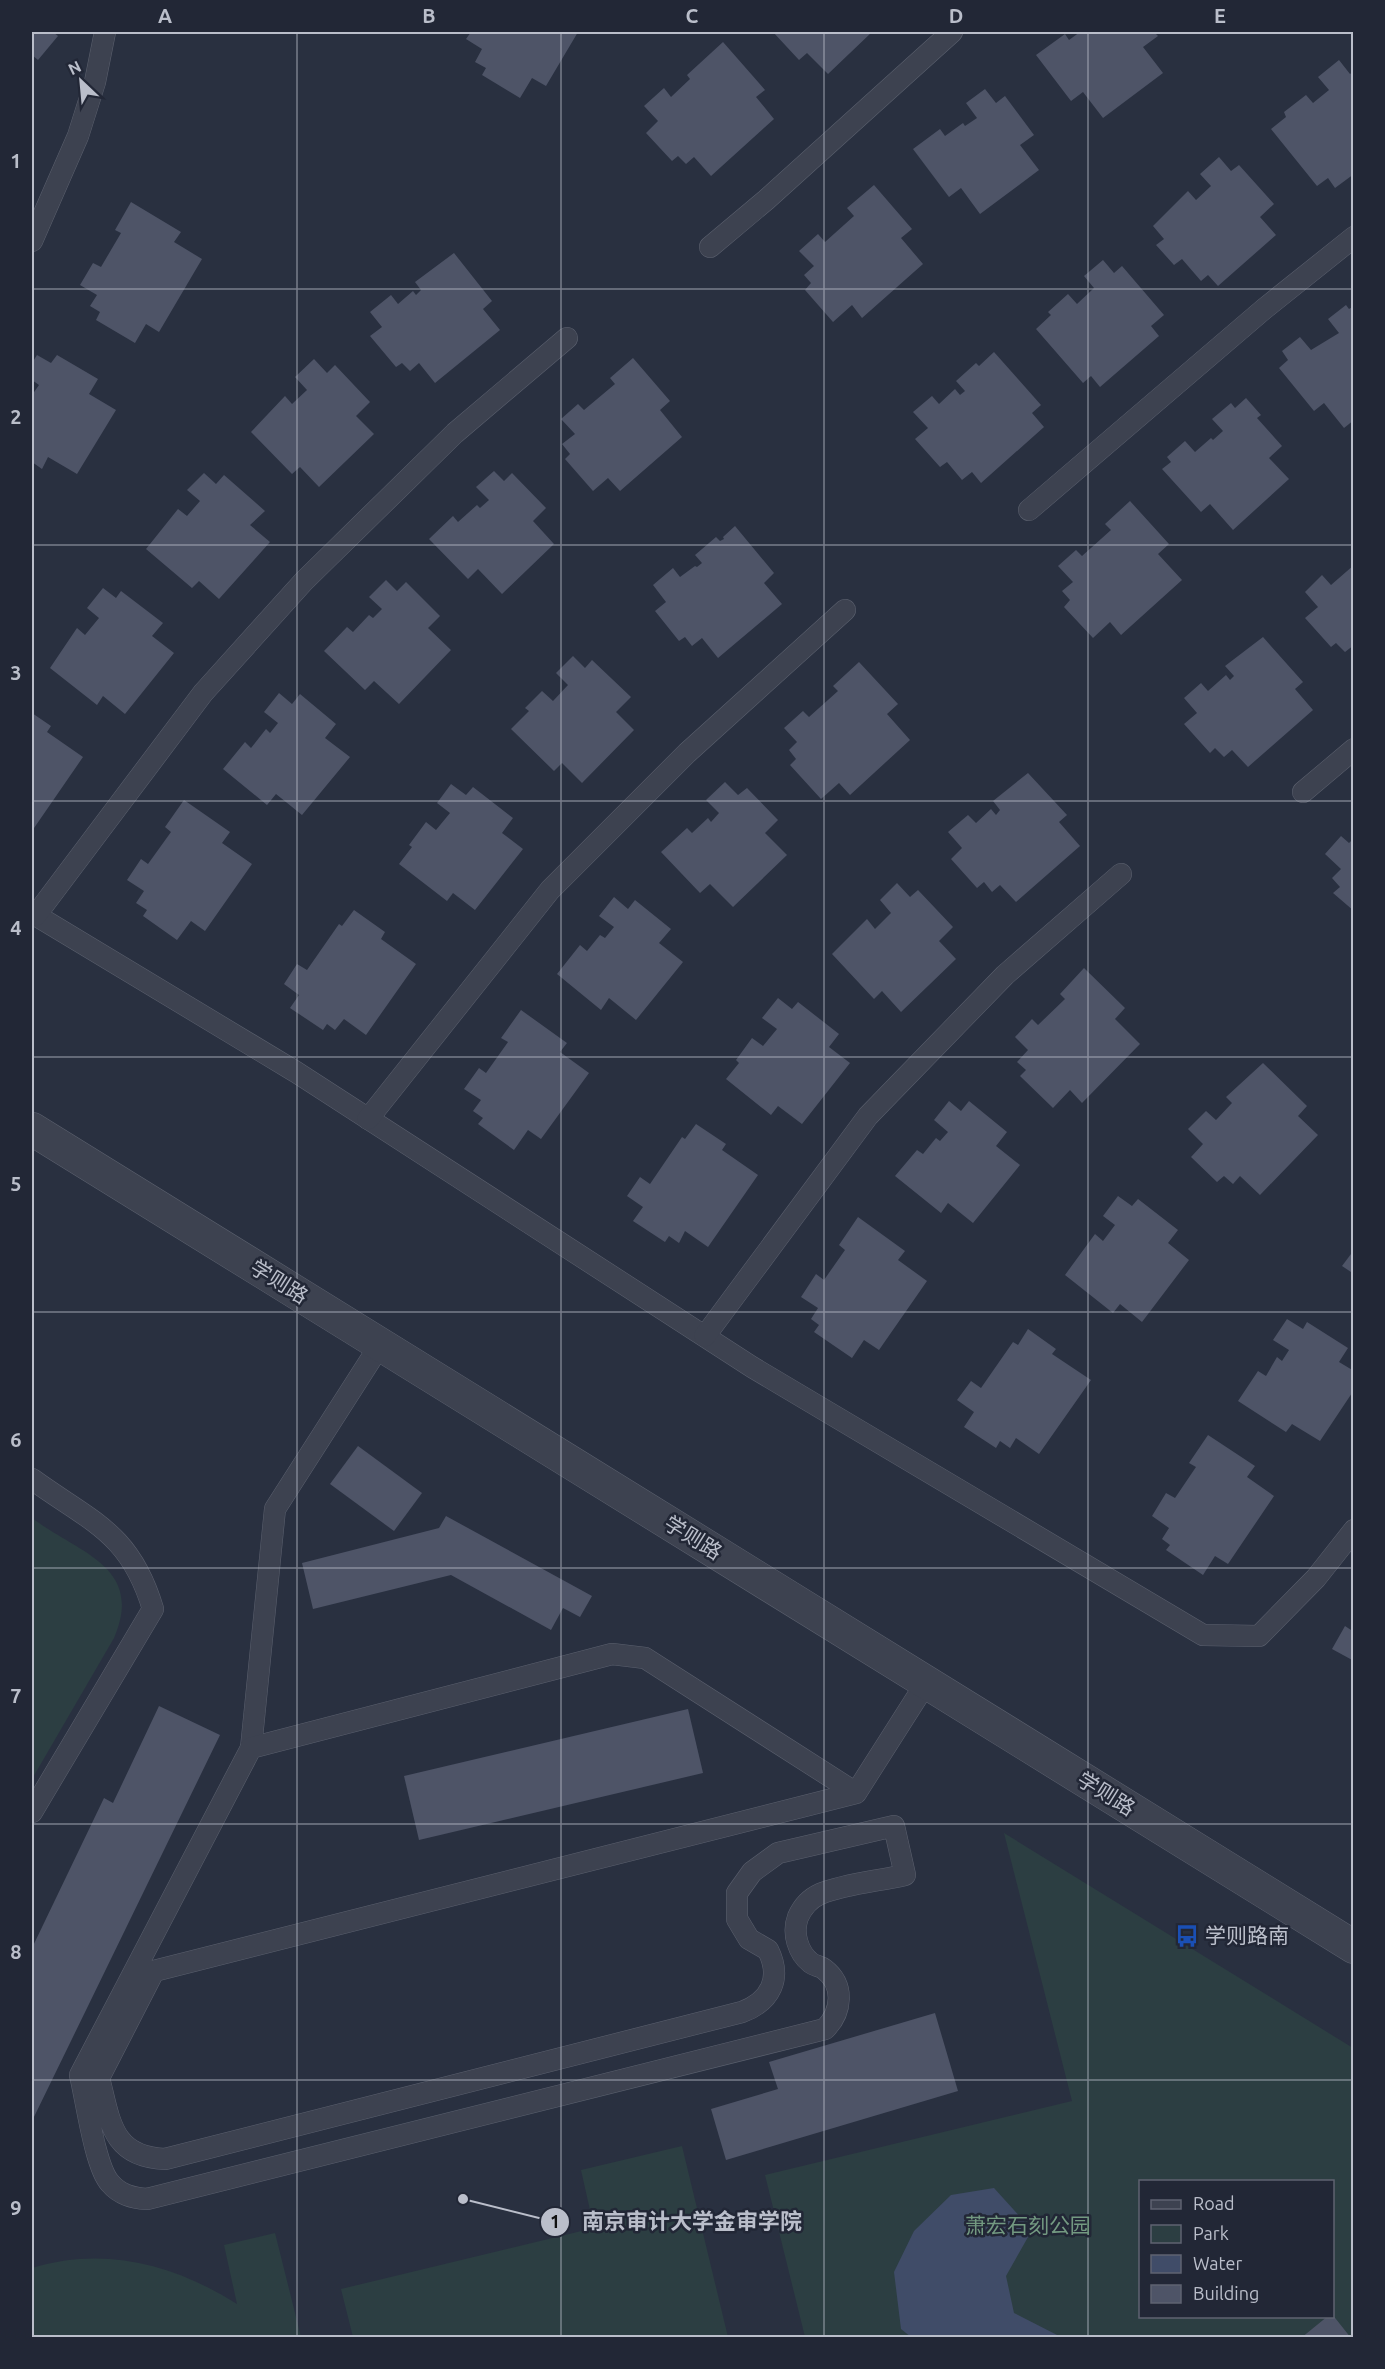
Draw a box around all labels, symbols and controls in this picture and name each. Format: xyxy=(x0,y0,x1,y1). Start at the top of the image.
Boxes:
text: A xyxy=(158,4,172,27)
text: B xyxy=(422,4,436,27)
text: C xyxy=(686,4,699,27)
text: D xyxy=(949,4,963,27)
text: E xyxy=(1214,4,1226,27)
north arrow xyxy=(51,51,111,111)
text: N xyxy=(65,57,84,78)
text: 1 xyxy=(10,149,22,172)
text: 2 xyxy=(10,405,22,428)
text: 3 xyxy=(10,661,22,684)
text: 4 xyxy=(10,916,22,939)
text: 5 xyxy=(10,1172,22,1195)
street label: 学则路 xyxy=(246,1254,313,1308)
text: 6 xyxy=(10,1428,22,1451)
street label: 学则路 xyxy=(660,1510,727,1564)
text: 7 xyxy=(10,1684,22,1707)
street label: 学则路 xyxy=(1073,1766,1140,1820)
bus stop icon: 学则路南 xyxy=(1174,1923,1200,1949)
place label: 学则路南 xyxy=(1205,1923,1289,1947)
text: 8 xyxy=(10,1940,22,1963)
legend xyxy=(1139,2180,1334,2318)
text: Road xyxy=(1193,2193,1235,2213)
text: 9 xyxy=(10,2196,22,2219)
callout: 南京审计大学金审学院 xyxy=(540,2202,814,2242)
text: 南京审计大学金审学院 xyxy=(582,2208,802,2233)
text: 1 xyxy=(550,2211,560,2231)
park label: 萧宏石刻公园 xyxy=(965,2213,1091,2237)
text: Park xyxy=(1193,2223,1229,2243)
text: Water xyxy=(1193,2253,1243,2273)
text: Building xyxy=(1193,2283,1259,2303)

